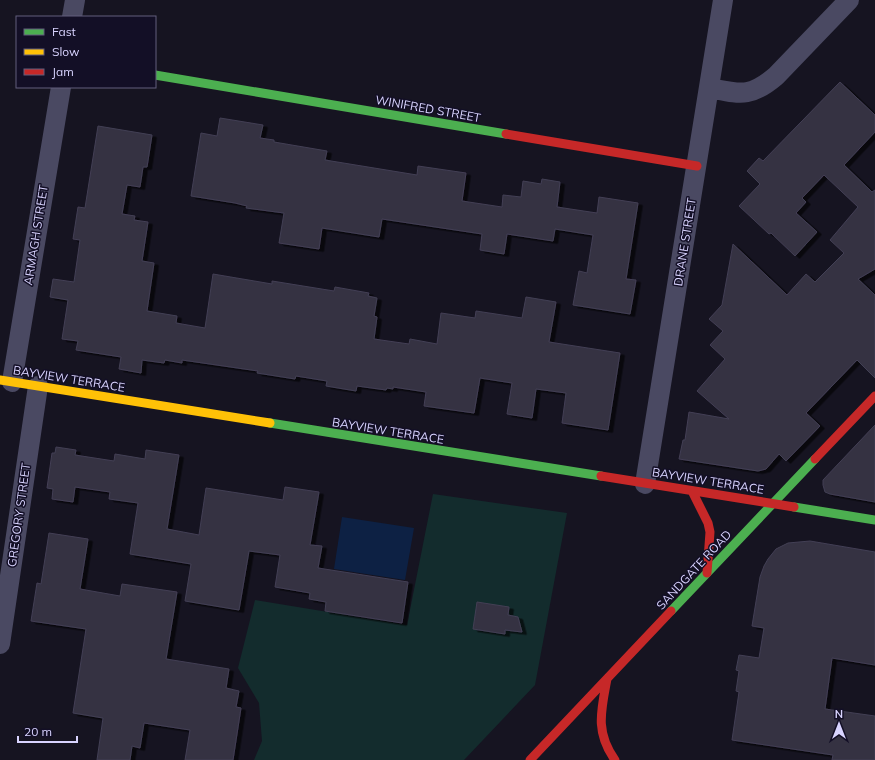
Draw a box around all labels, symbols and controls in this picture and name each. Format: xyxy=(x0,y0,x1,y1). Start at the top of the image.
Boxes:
legend xyxy=(16,16,156,88)
text: Fast xyxy=(52,24,76,39)
text: Slow xyxy=(52,44,80,59)
text: Jam xyxy=(52,64,74,79)
street label: WINIFRED STREET xyxy=(374,92,483,125)
street label: ARMAGH STREET xyxy=(20,183,51,286)
street label: DRANE STREET xyxy=(670,196,699,287)
street label: BAYVIEW TERRACE xyxy=(12,362,126,395)
street label: BAYVIEW TERRACE xyxy=(331,414,445,447)
street label: GREGORY STREET xyxy=(4,461,33,568)
street label: BAYVIEW TERRACE xyxy=(651,464,765,497)
street label: SANDGATE ROAD xyxy=(653,527,734,613)
north arrow xyxy=(819,704,859,744)
text: N xyxy=(835,707,843,721)
scale bar xyxy=(18,718,77,744)
text: 20 m xyxy=(24,724,52,739)

